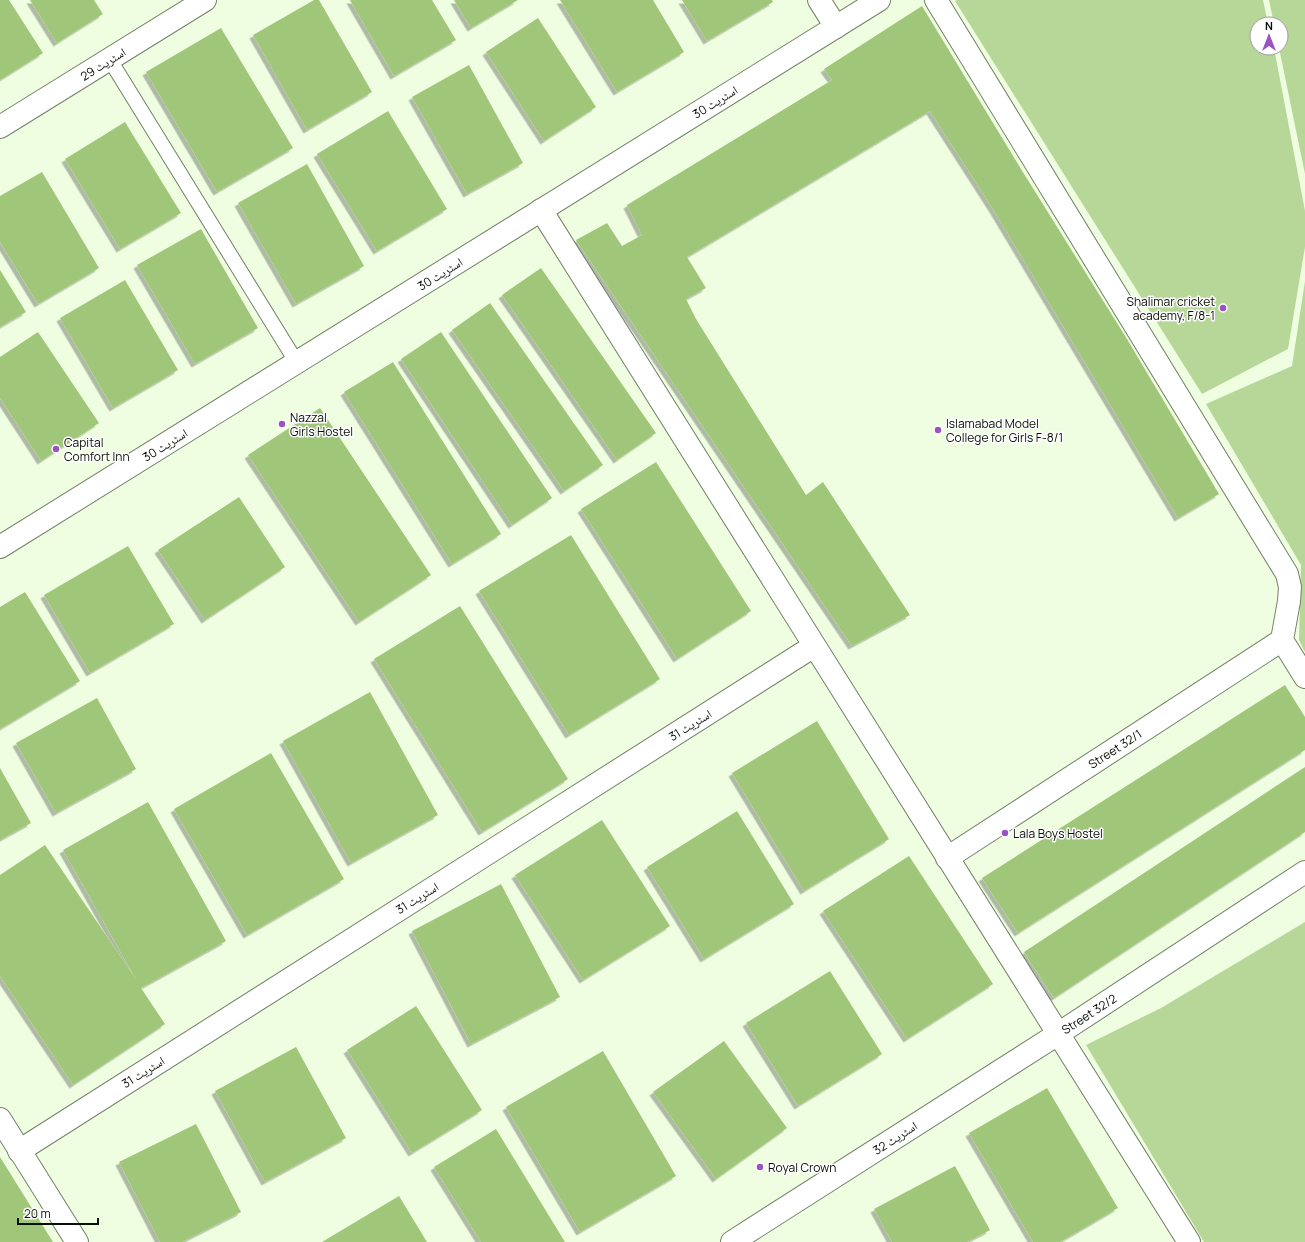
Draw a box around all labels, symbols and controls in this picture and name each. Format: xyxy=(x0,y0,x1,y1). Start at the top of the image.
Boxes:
north arrow xyxy=(1249,16,1289,56)
text: N xyxy=(1265,18,1273,33)
street label: اسٹریٹ 29 xyxy=(77,43,129,85)
street label: اسٹریٹ 30 xyxy=(689,81,741,123)
street label: اسٹریٹ 30 xyxy=(414,253,466,295)
place label: Shalimar cricket academy, F/8-1 xyxy=(1127,293,1215,324)
marker: Shalimar cricket academy, F/8-1 xyxy=(1218,303,1228,313)
place label: Nazzal Girls Hostel xyxy=(290,409,353,440)
place label: Islamabad Model College for Girls F-8/1 xyxy=(946,415,1063,446)
marker: Nazzal Girls Hostel xyxy=(277,419,287,429)
street label: اسٹریٹ 30 xyxy=(139,424,191,466)
marker: Islamabad Model College for Girls F-8/1 xyxy=(933,425,943,435)
place label: Capital Comfort Inn xyxy=(64,434,130,465)
marker: Capital Comfort Inn xyxy=(51,444,61,454)
street label: اسٹریٹ 31 xyxy=(665,705,715,745)
street label: Street 32/1 xyxy=(1085,725,1145,773)
place label: Lala Boys Hostel xyxy=(1013,825,1103,842)
marker: Lala Boys Hostel xyxy=(1000,828,1010,838)
street label: اسٹریٹ 31 xyxy=(392,878,442,918)
street label: Street 32/2 xyxy=(1058,990,1120,1038)
street label: اسٹریٹ 31 xyxy=(118,1052,168,1092)
street label: اسٹریٹ 32 xyxy=(870,1117,921,1159)
place label: Royal Crown xyxy=(768,1159,836,1176)
marker: Royal Crown xyxy=(755,1162,765,1172)
scale bar xyxy=(18,1200,98,1226)
text: 20 m xyxy=(24,1205,51,1222)

